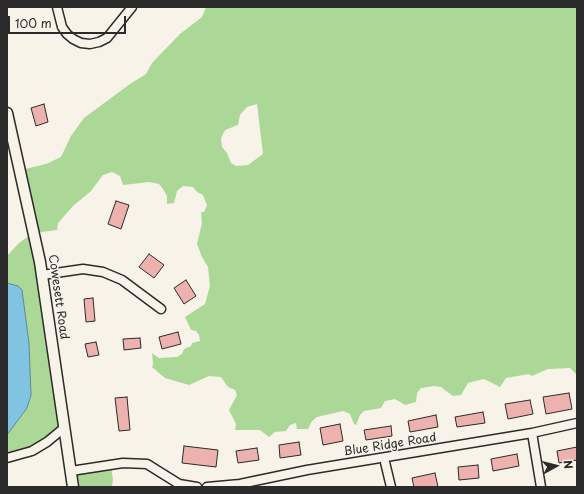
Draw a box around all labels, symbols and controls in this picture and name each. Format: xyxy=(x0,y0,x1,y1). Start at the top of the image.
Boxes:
scale bar xyxy=(10,8,128,34)
text: 100 m xyxy=(15,14,52,32)
street label: Cowesett Road xyxy=(45,253,71,341)
street label: Blue Ridge Road xyxy=(343,431,437,459)
north arrow xyxy=(536,446,576,486)
text: N xyxy=(559,459,577,470)

